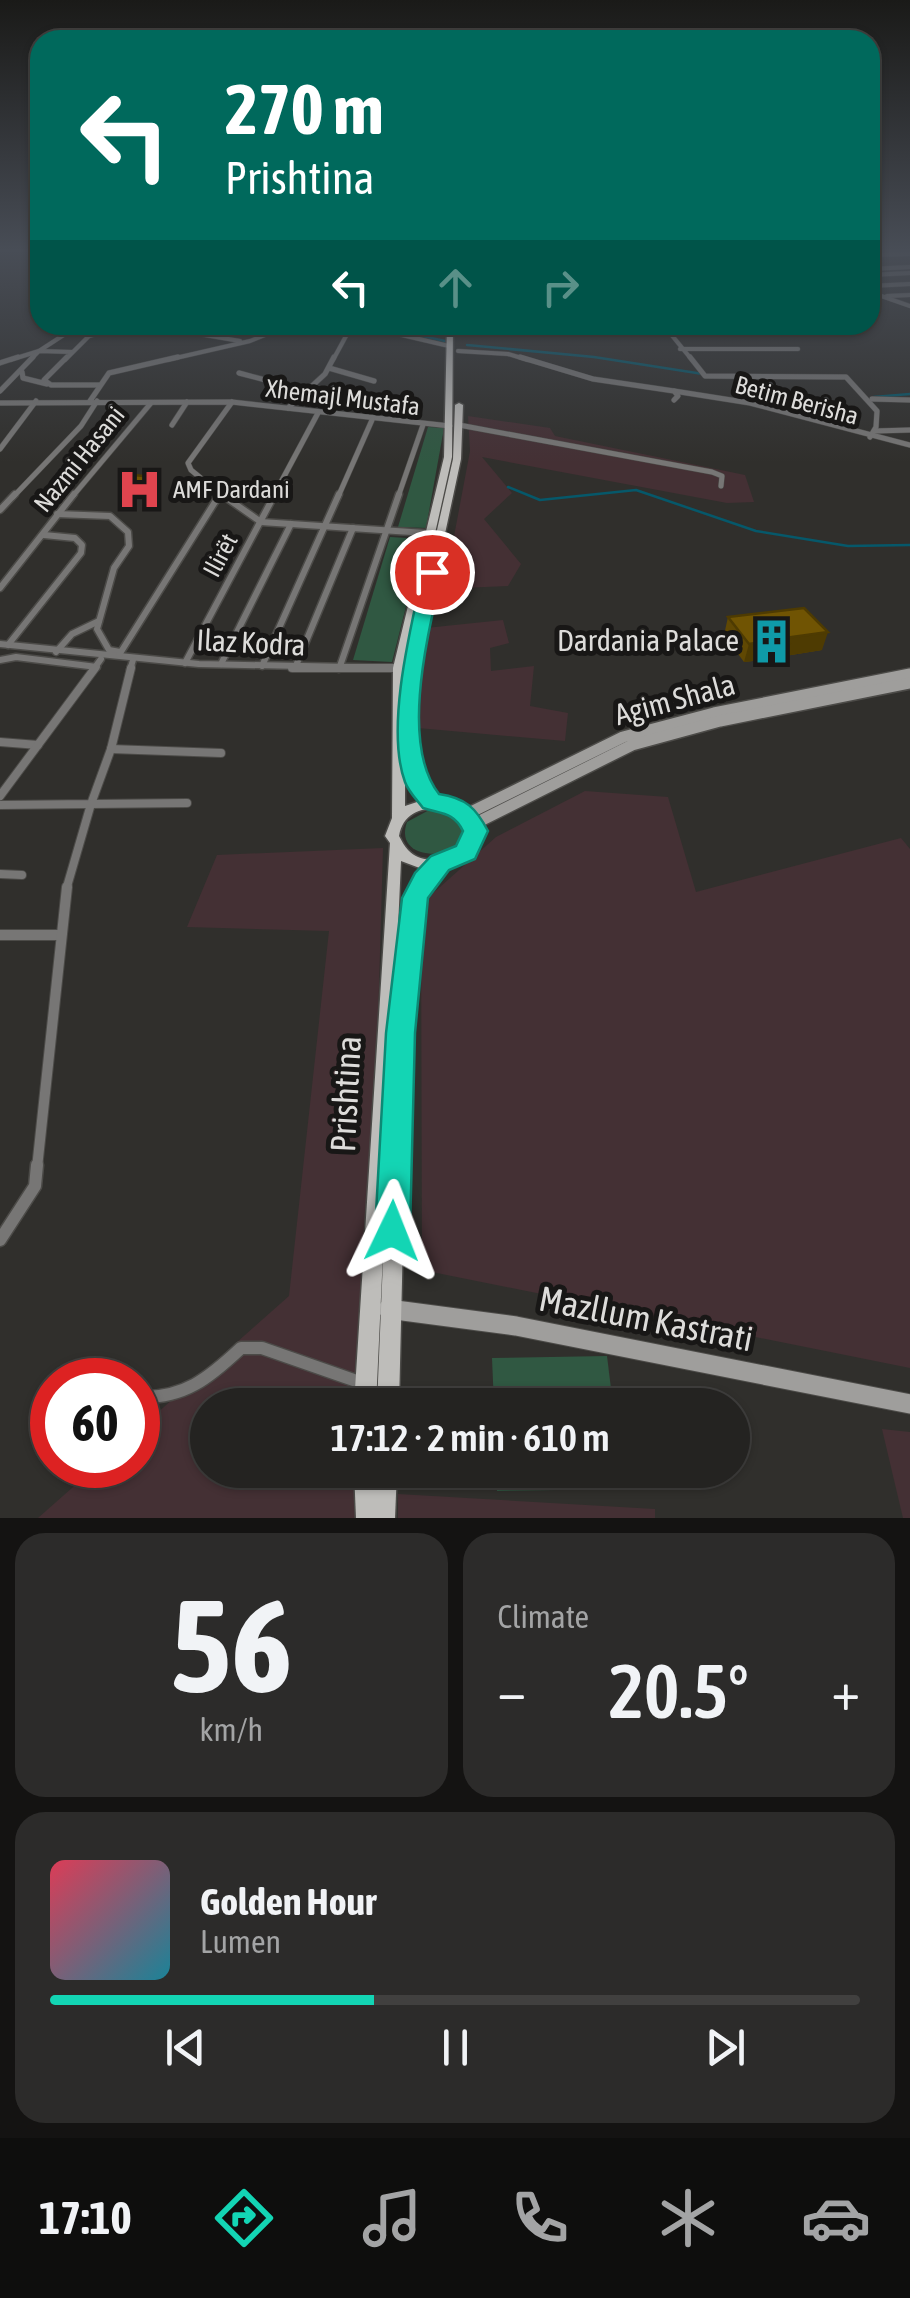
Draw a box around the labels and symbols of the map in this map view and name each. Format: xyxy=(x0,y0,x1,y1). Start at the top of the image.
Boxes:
street label: Betim Berisha xyxy=(732,370,862,430)
street label: Xhemajl Mustafa xyxy=(264,374,422,420)
street label: Nazmi Hasani xyxy=(28,401,130,517)
hospital icon: AMF Dardani xyxy=(116,465,164,513)
place label: AMF Dardani xyxy=(173,475,290,503)
street label: Ilirët xyxy=(197,529,243,581)
pin xyxy=(390,530,475,615)
building icon: Dardania Palace xyxy=(748,617,796,665)
street label: Ilaz Kodra xyxy=(196,622,306,662)
place label: Dardania Palace xyxy=(557,623,739,657)
street label: Agim Shala xyxy=(611,667,739,731)
street label: Prishtina xyxy=(322,1035,368,1153)
position arrow xyxy=(340,1179,444,1283)
street label: Mazllum Kastrati xyxy=(536,1278,756,1358)
speed limit sign: 60 xyxy=(30,1358,160,1488)

